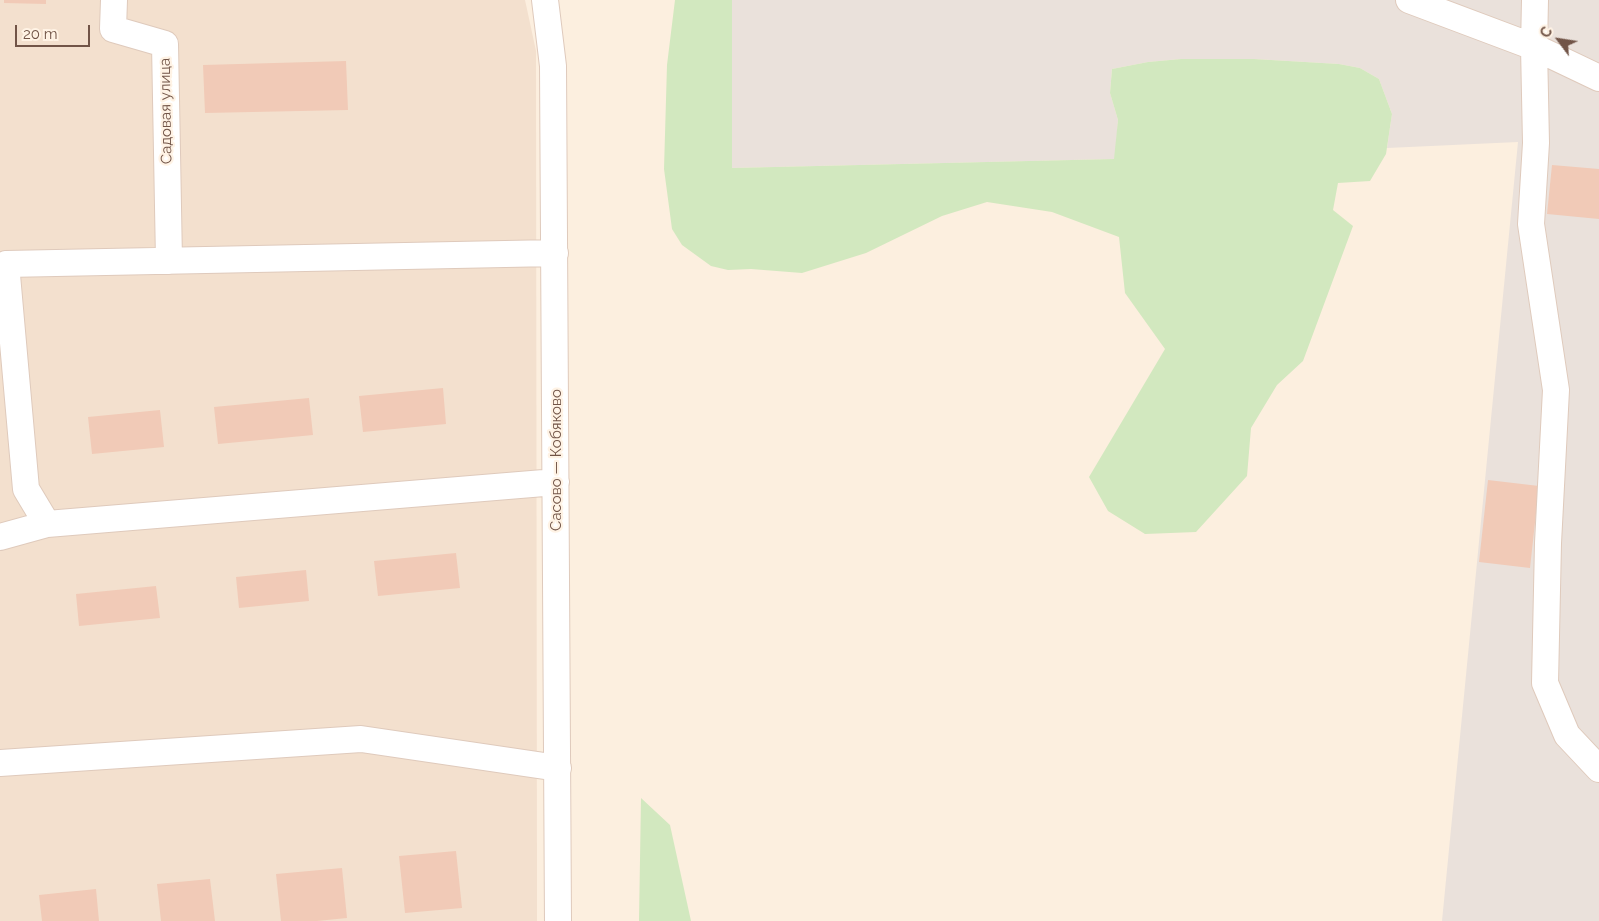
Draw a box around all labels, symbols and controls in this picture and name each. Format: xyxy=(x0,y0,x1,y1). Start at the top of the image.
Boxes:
scale bar xyxy=(18,15,92,47)
north arrow xyxy=(1534,15,1584,65)
text: С xyxy=(1537,24,1555,41)
text: 20 m xyxy=(23,25,58,43)
street label: Садовая улица xyxy=(156,58,176,164)
street label: Сасово — Кобяково xyxy=(547,389,565,531)

